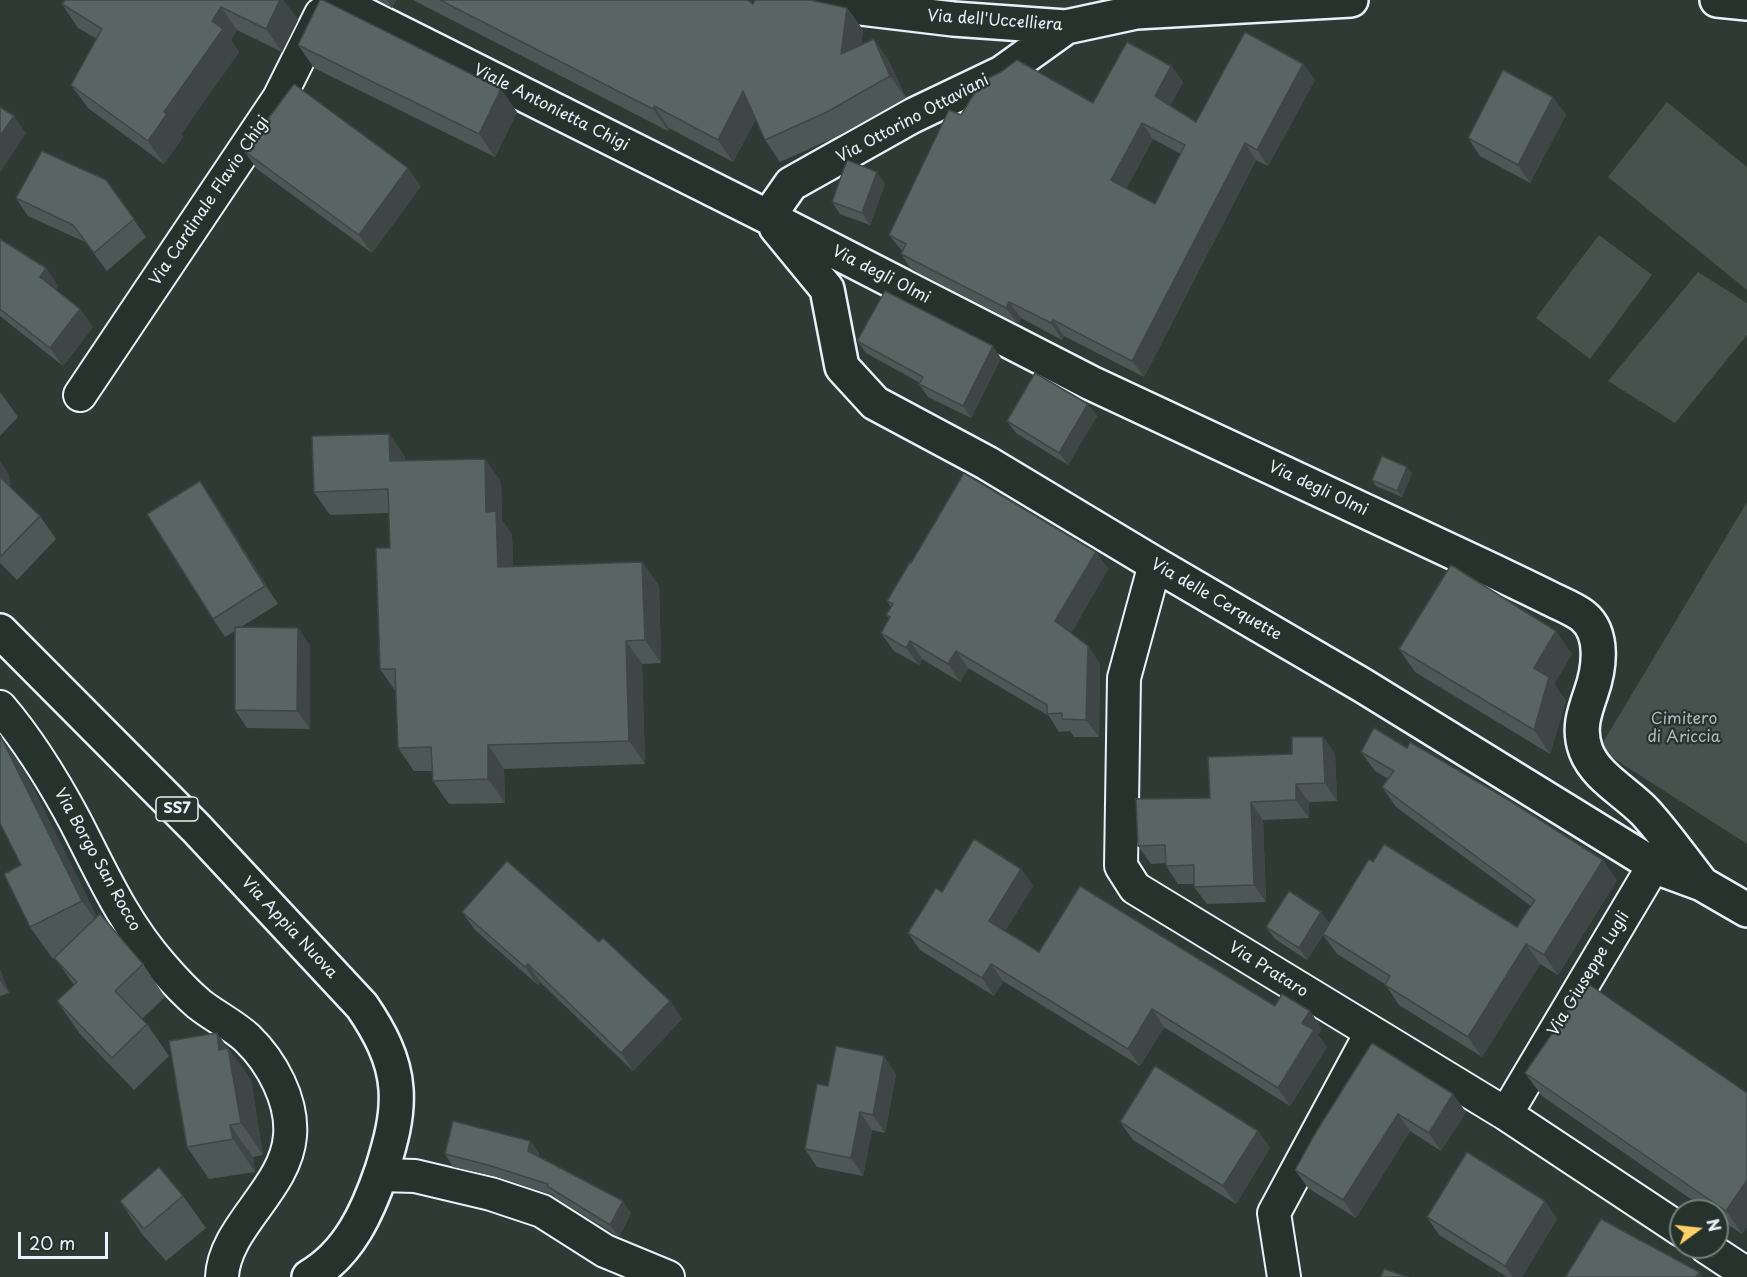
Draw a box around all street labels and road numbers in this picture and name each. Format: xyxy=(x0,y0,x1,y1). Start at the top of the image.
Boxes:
street label: Via dell'Uccelliera xyxy=(927,7,1063,35)
street label: Viale Antonietta Chigi xyxy=(470,60,632,156)
street label: Via Ottorino Ottaviani xyxy=(833,71,993,167)
street label: Via Cardinale Flavio Chigi xyxy=(146,113,274,289)
street label: Via degli Olmi xyxy=(829,242,933,308)
street label: Via degli Olmi xyxy=(1265,458,1371,520)
street label: Via delle Cerquette xyxy=(1148,555,1284,645)
street label: Via Borgo San Rocco xyxy=(50,785,144,935)
road number: SS7 xyxy=(156,797,198,821)
street label: Via Appia Nuova xyxy=(237,873,341,983)
street label: Via Giuseppe Lugli xyxy=(1544,908,1634,1040)
street label: Via Prataro xyxy=(1225,938,1311,1002)

